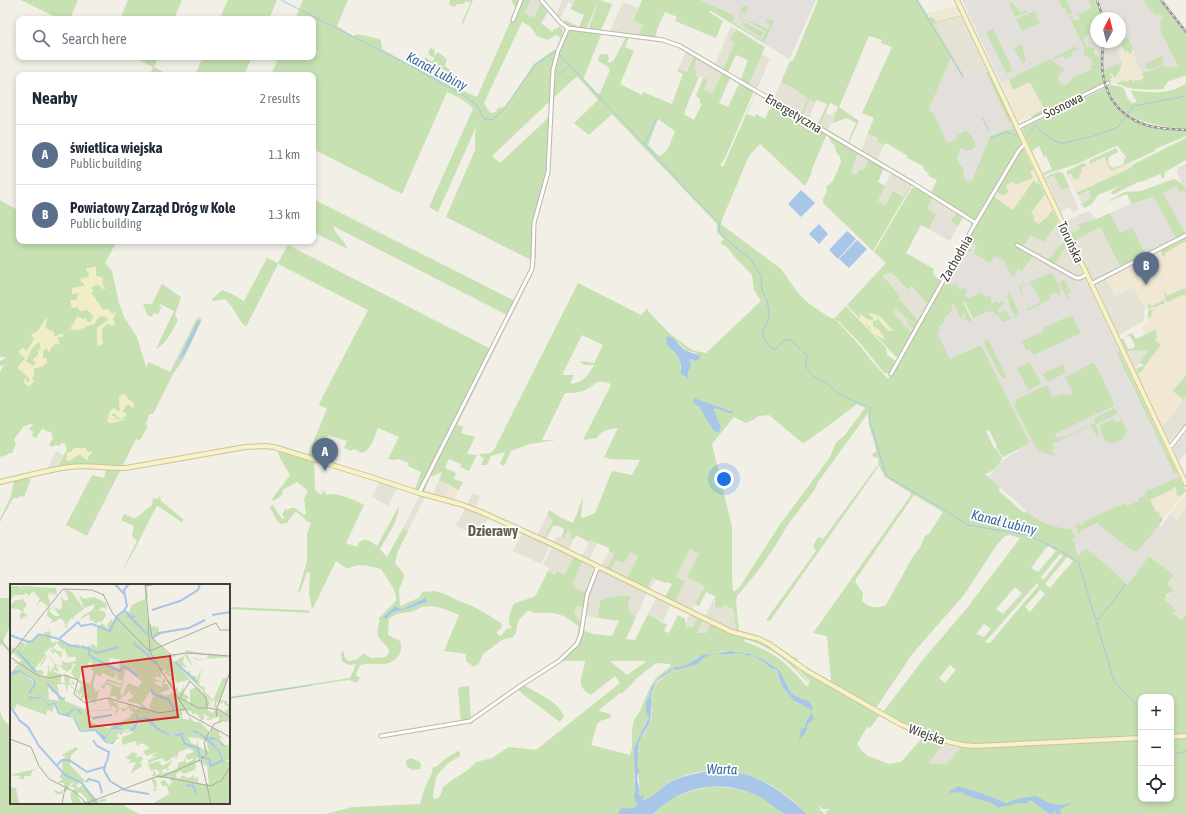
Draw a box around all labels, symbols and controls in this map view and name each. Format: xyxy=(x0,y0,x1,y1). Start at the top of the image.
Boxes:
north arrow xyxy=(1090,12,1126,48)
search box xyxy=(16,16,316,60)
icon: search xyxy=(30,27,52,49)
text: Search here xyxy=(62,30,127,47)
water label: Kanał Lubiny xyxy=(404,48,470,94)
text: Nearby xyxy=(32,88,78,108)
street label: Sosnowa xyxy=(1041,89,1085,121)
text: 2 results xyxy=(260,91,300,106)
street label: Energetyczna xyxy=(763,91,825,136)
text: świetlica wiejska xyxy=(70,139,162,156)
text: A xyxy=(42,147,48,162)
text: 1.1 km xyxy=(269,147,300,162)
text: Public building xyxy=(70,156,142,171)
text: Powiatowy Zarząd Dróg w Kole xyxy=(70,199,236,216)
text: B xyxy=(42,207,48,222)
text: 1.3 km xyxy=(269,207,300,222)
text: Public building xyxy=(70,216,142,231)
street label: Toruńska xyxy=(1054,219,1087,265)
street label: Zachodnia xyxy=(937,233,976,284)
pin: B xyxy=(1133,252,1159,285)
pin: A xyxy=(312,438,338,471)
your location xyxy=(714,469,734,489)
water label: Kanał Lubiny xyxy=(970,506,1038,538)
district label: Dzierawy xyxy=(468,522,519,539)
inset map xyxy=(10,584,230,804)
map controls xyxy=(1138,694,1174,802)
button: + xyxy=(1138,694,1174,730)
street label: Wiejska xyxy=(907,721,947,748)
button: − xyxy=(1138,730,1174,766)
water label: Warta xyxy=(707,761,738,777)
button: locate xyxy=(1138,766,1174,802)

